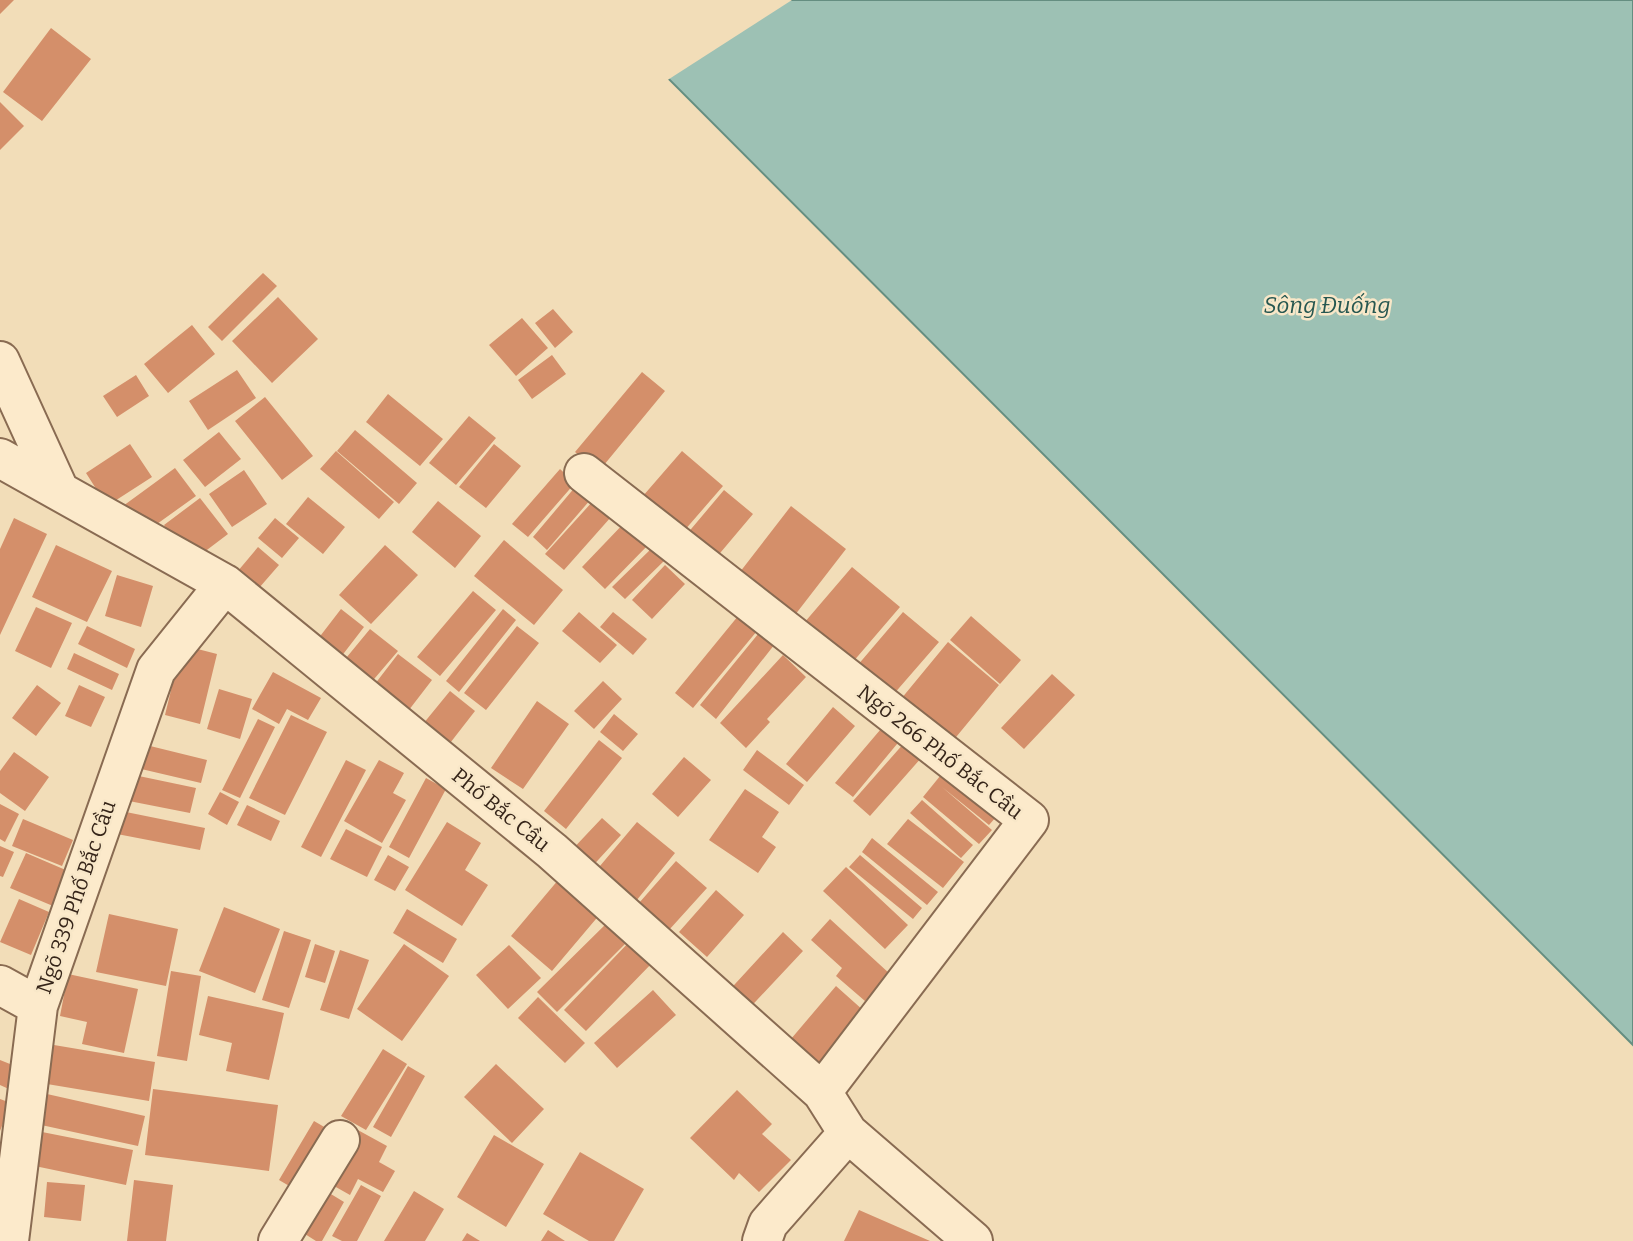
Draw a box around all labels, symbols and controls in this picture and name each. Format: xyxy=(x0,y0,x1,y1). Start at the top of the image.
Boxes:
water label: Sông Đuống xyxy=(1263,291,1391,319)
street label: Ngõ 266 Phố Bắc Cầu xyxy=(852,679,1028,825)
street label: Phố Bắc Cầu xyxy=(447,763,555,857)
street label: Ngõ 339 Phố Bắc Cầu xyxy=(31,797,121,997)

